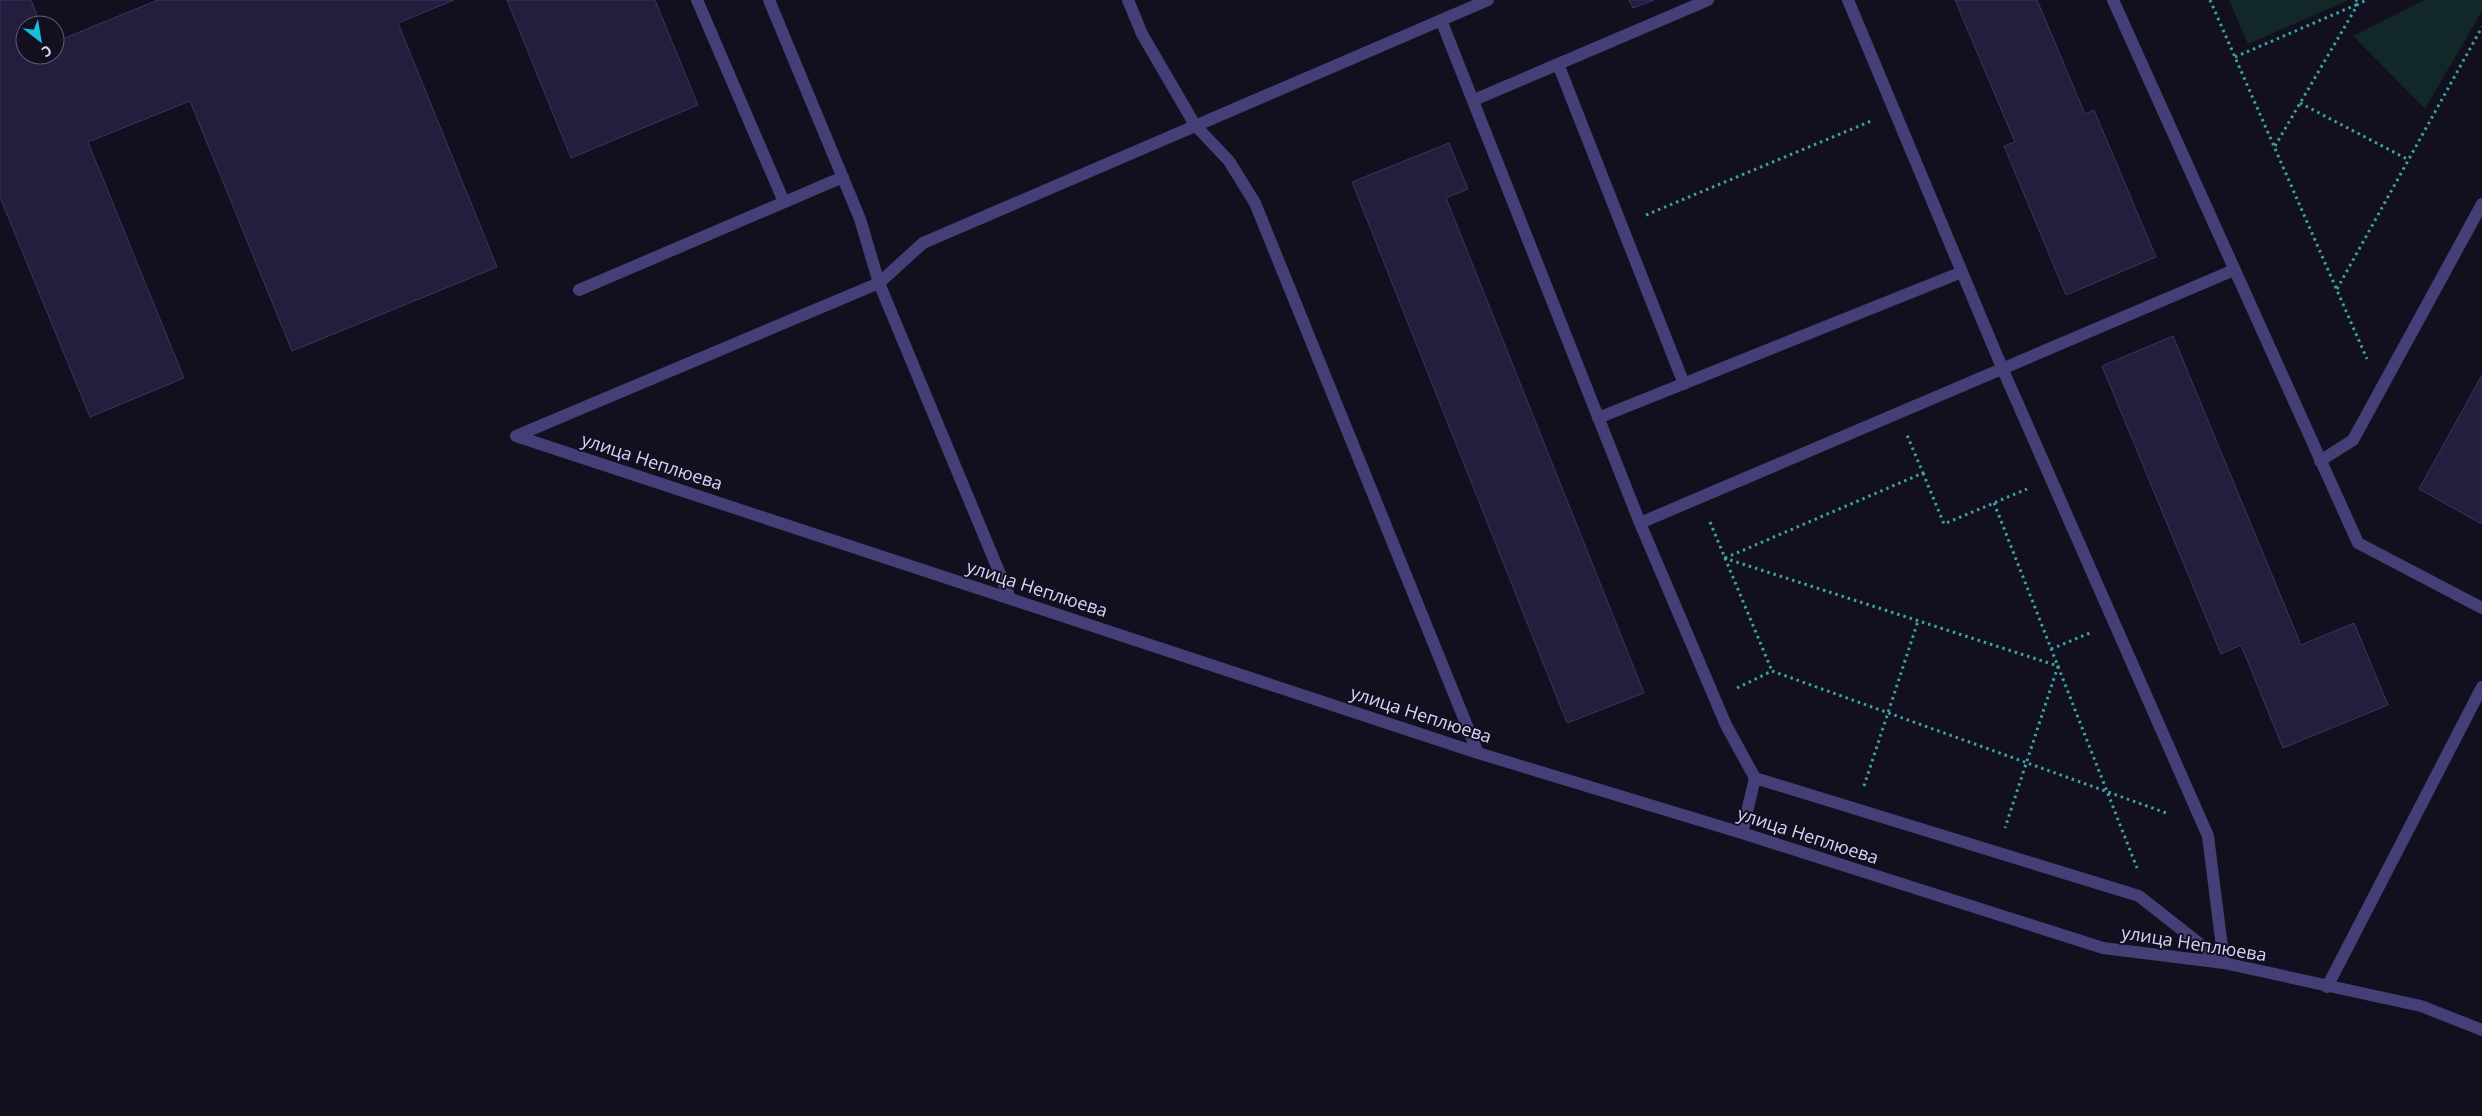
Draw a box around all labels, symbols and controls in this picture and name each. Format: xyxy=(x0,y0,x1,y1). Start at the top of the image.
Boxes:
north arrow xyxy=(15,15,65,65)
text: С xyxy=(38,41,56,62)
street label: улица Неплюева xyxy=(579,427,726,495)
street label: улица Неплюева xyxy=(964,554,1111,622)
street label: улица Неплюева xyxy=(1348,680,1495,748)
street label: улица Неплюева xyxy=(1735,801,1882,869)
street label: улица Неплюева xyxy=(2120,920,2269,966)

